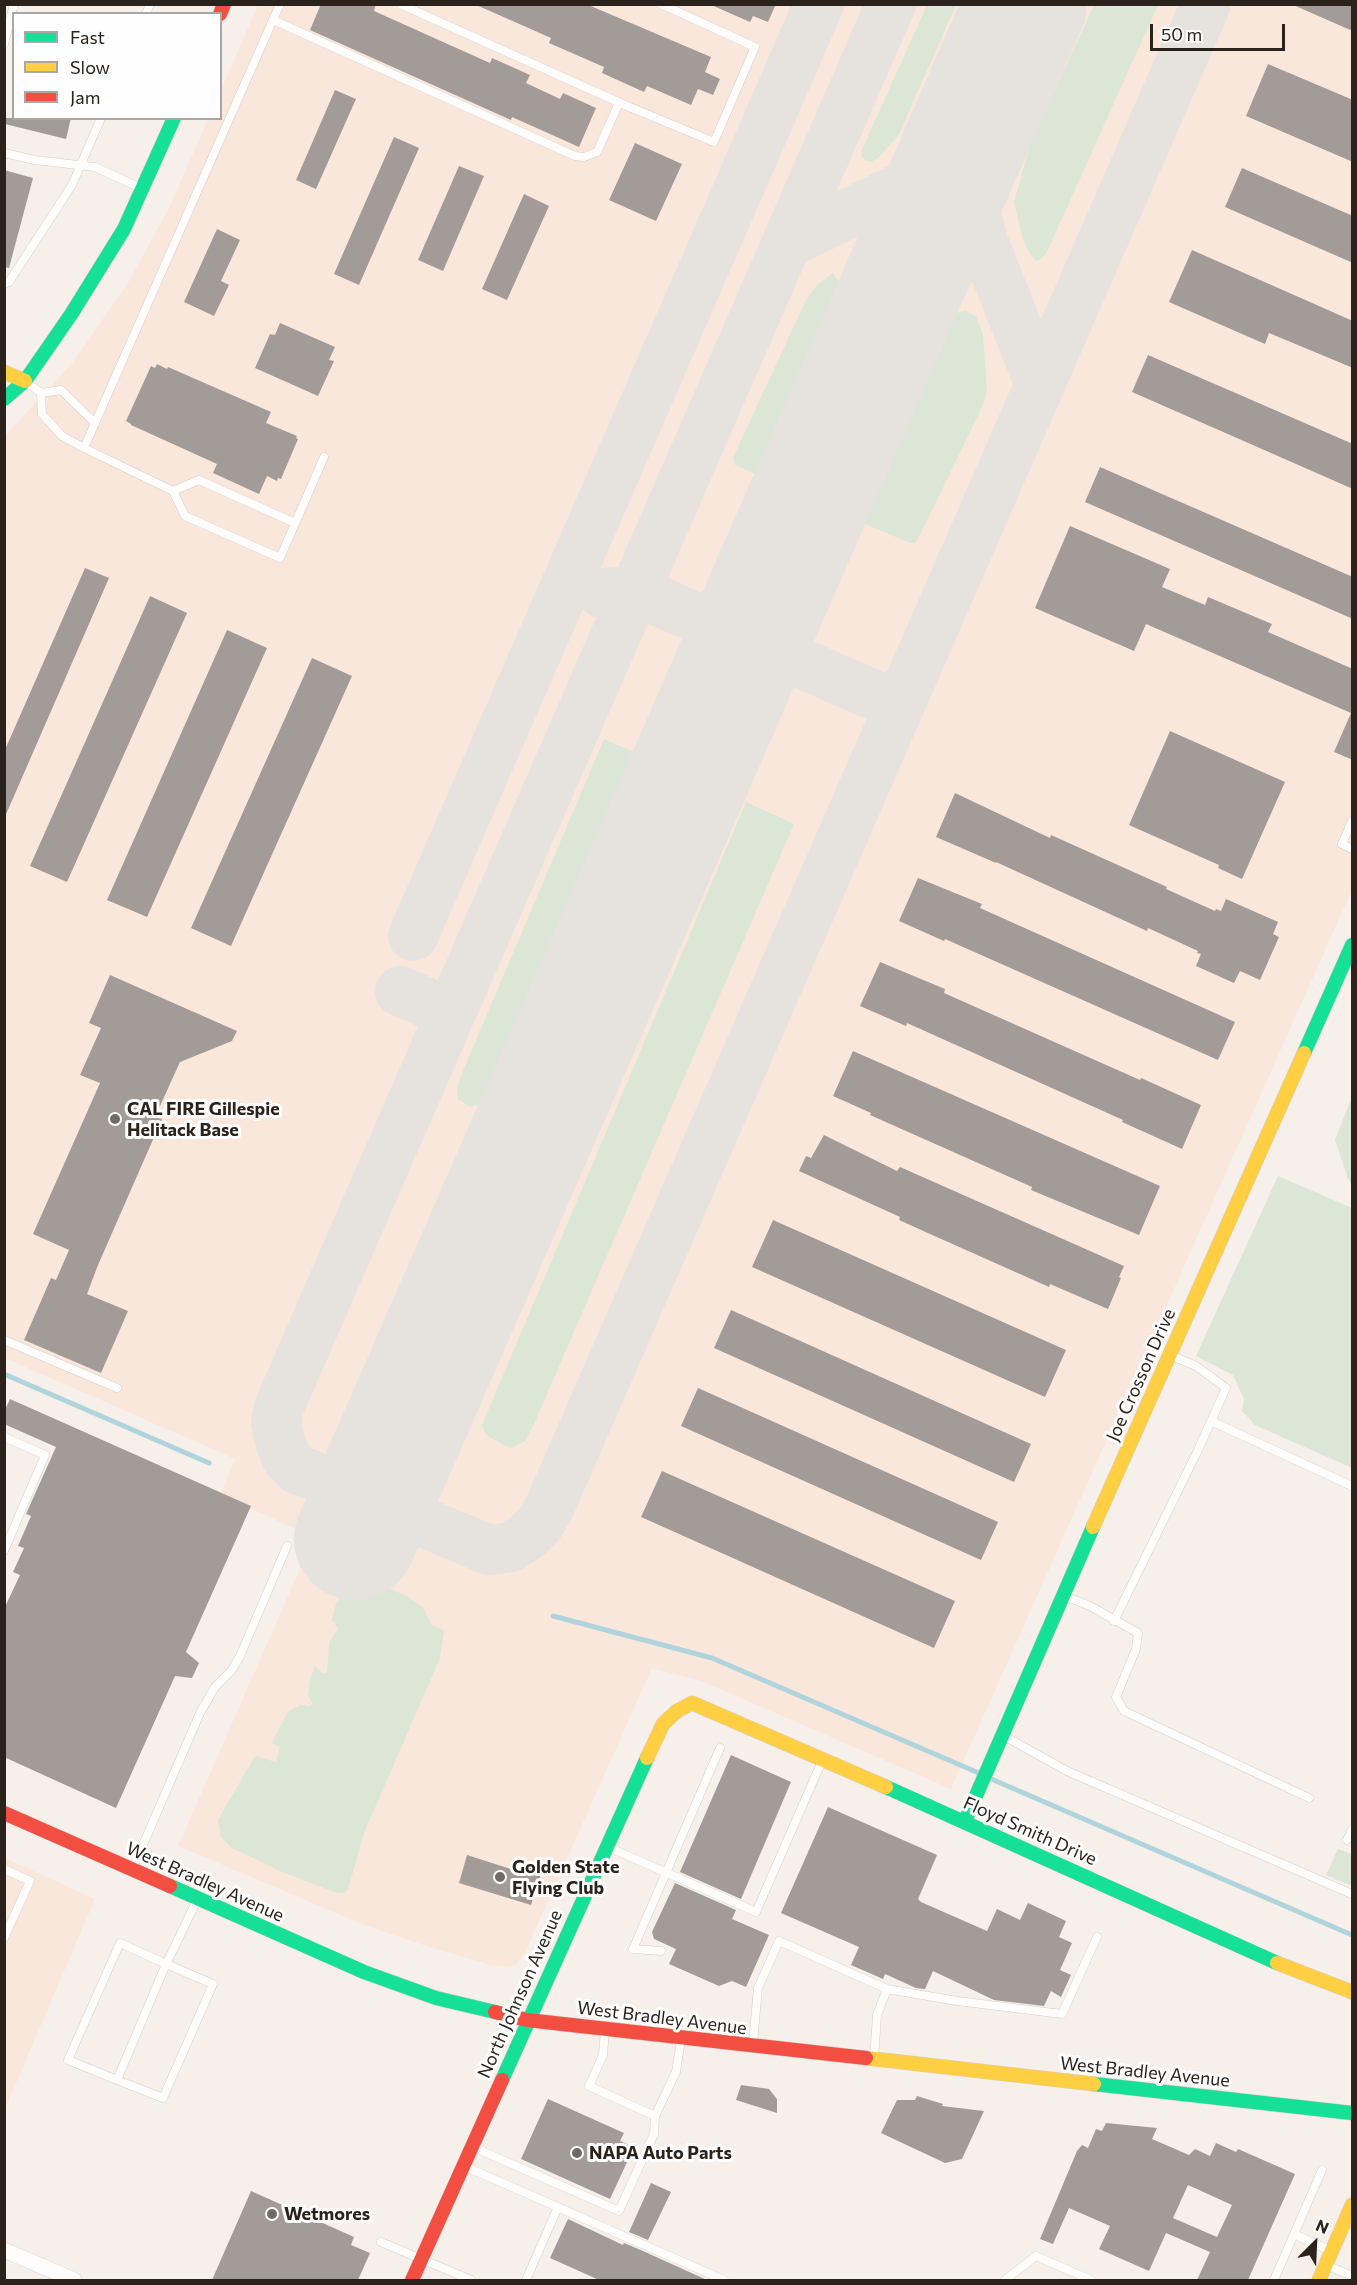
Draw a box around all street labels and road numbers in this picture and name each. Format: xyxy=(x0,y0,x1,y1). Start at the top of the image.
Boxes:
street label: Joe Crosson Drive xyxy=(1102,1305,1180,1445)
street label: Floyd Smith Drive xyxy=(960,1792,1100,1870)
street label: West Bradley Avenue xyxy=(123,1837,287,1927)
street label: North Johnson Avenue xyxy=(473,1906,567,2082)
street label: West Bradley Avenue xyxy=(576,1997,748,2039)
street label: West Bradley Avenue xyxy=(1059,2052,1231,2092)

